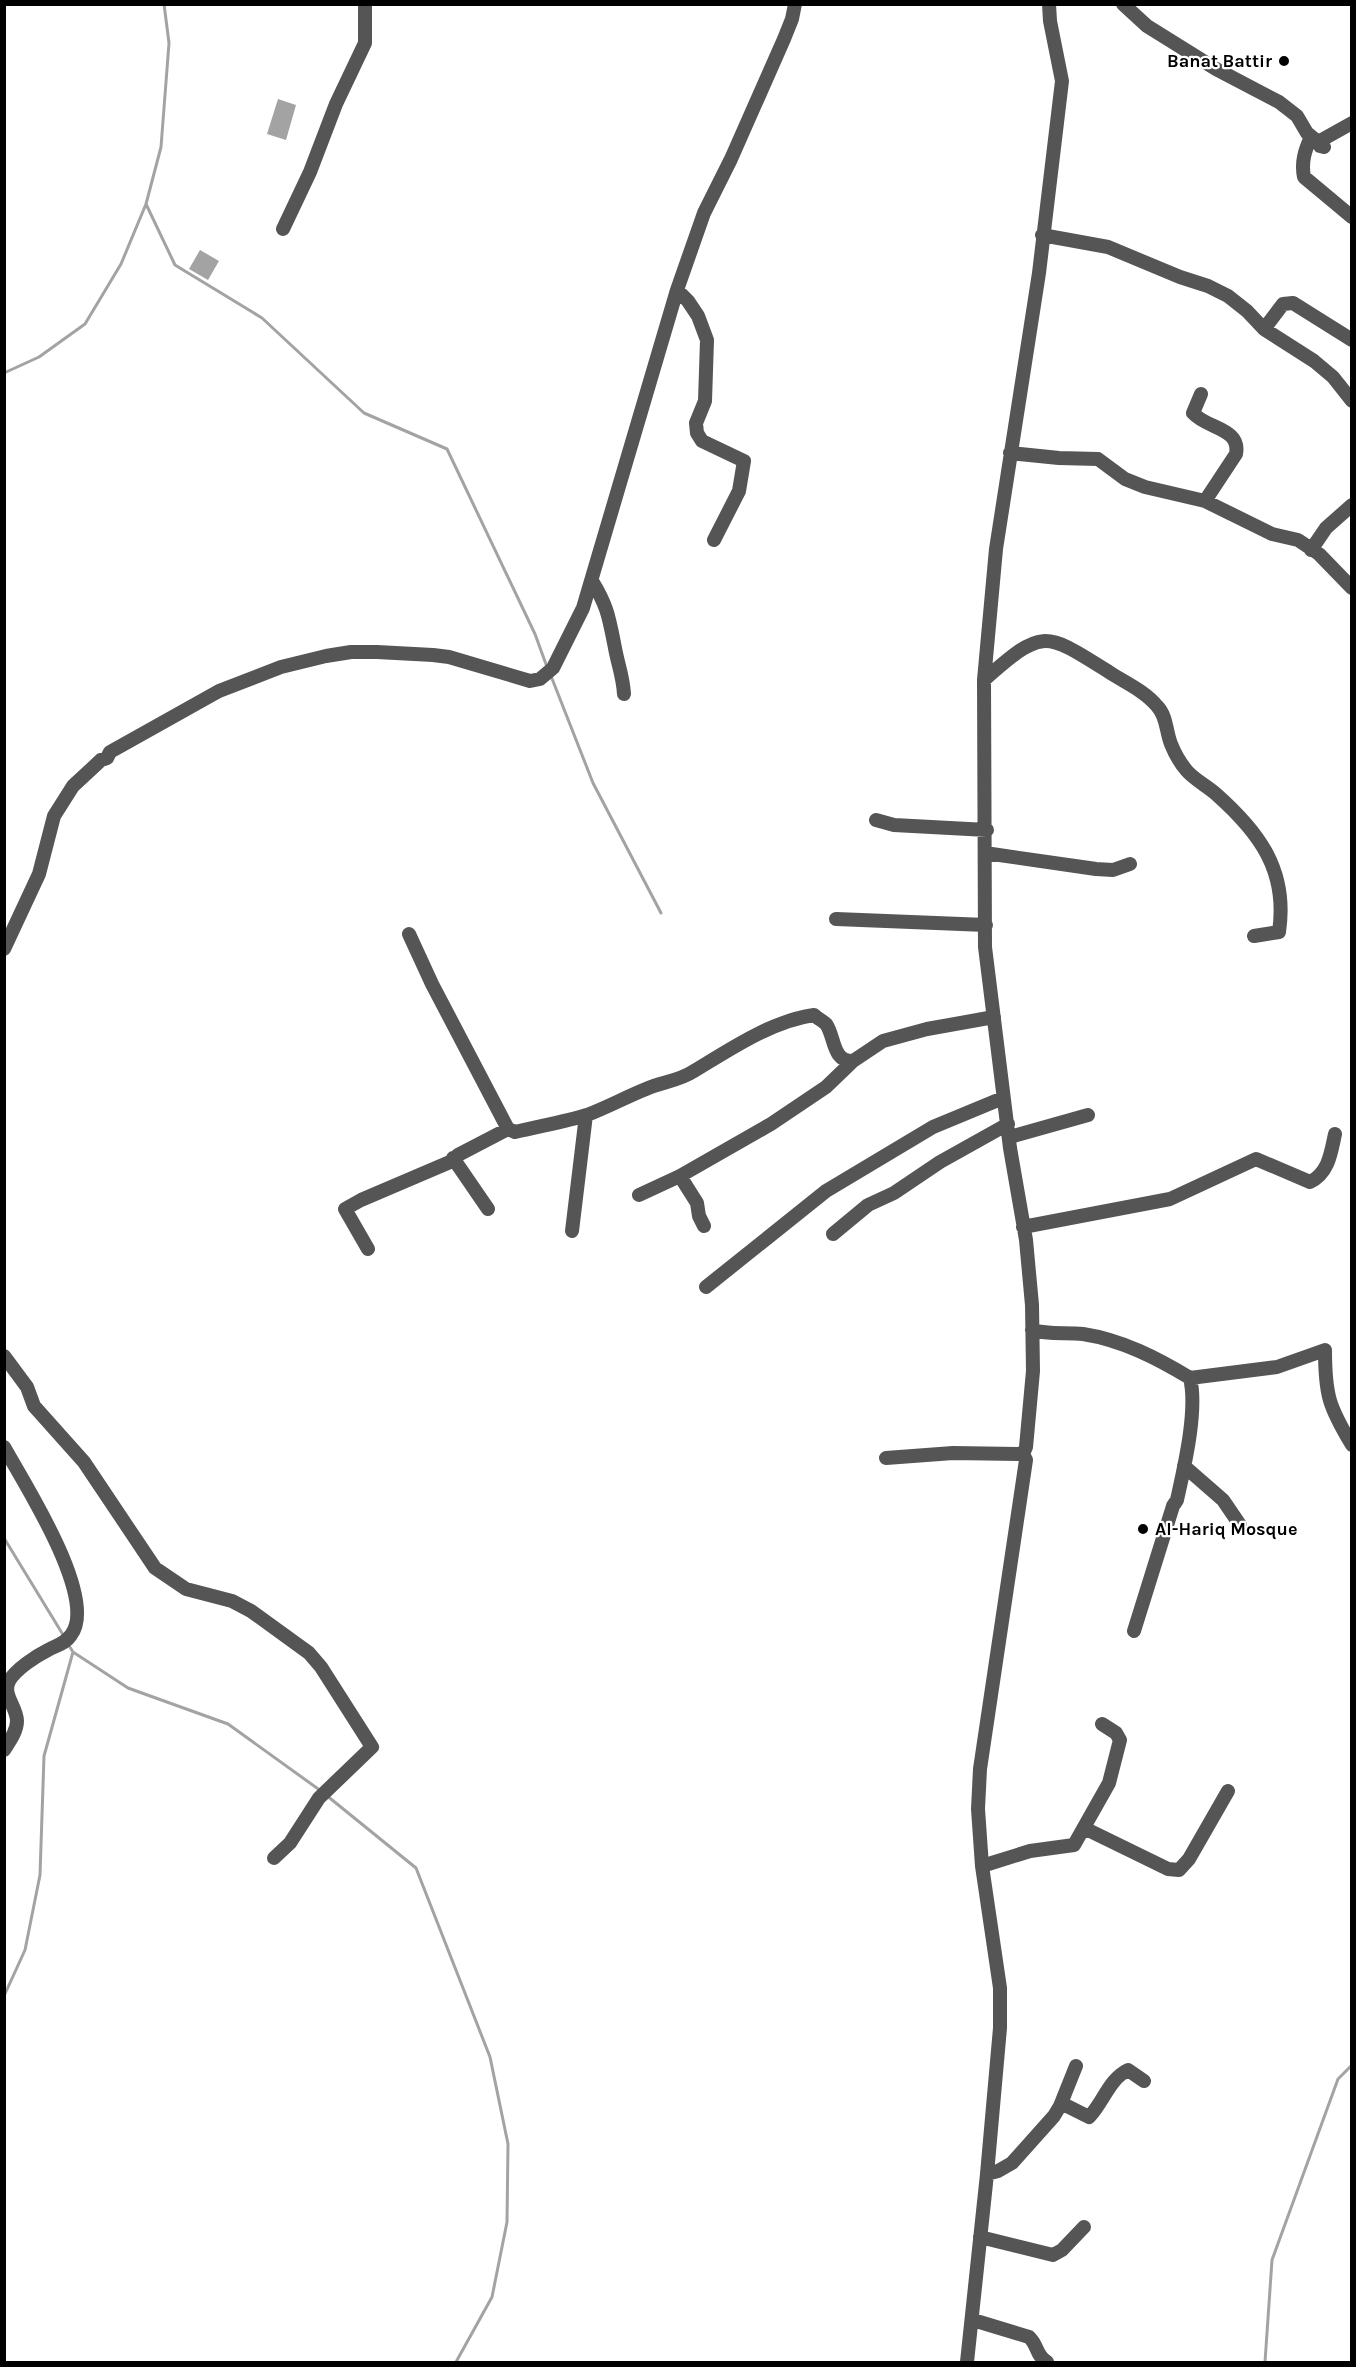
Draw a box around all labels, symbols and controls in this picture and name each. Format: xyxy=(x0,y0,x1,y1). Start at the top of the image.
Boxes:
place label: Banat Battir xyxy=(1167,50,1272,72)
marker: Banat Battir xyxy=(1277,54,1291,68)
place label: Al-Hariq Mosque xyxy=(1155,1518,1297,1540)
marker: Al-Hariq Mosque xyxy=(1136,1522,1150,1536)

